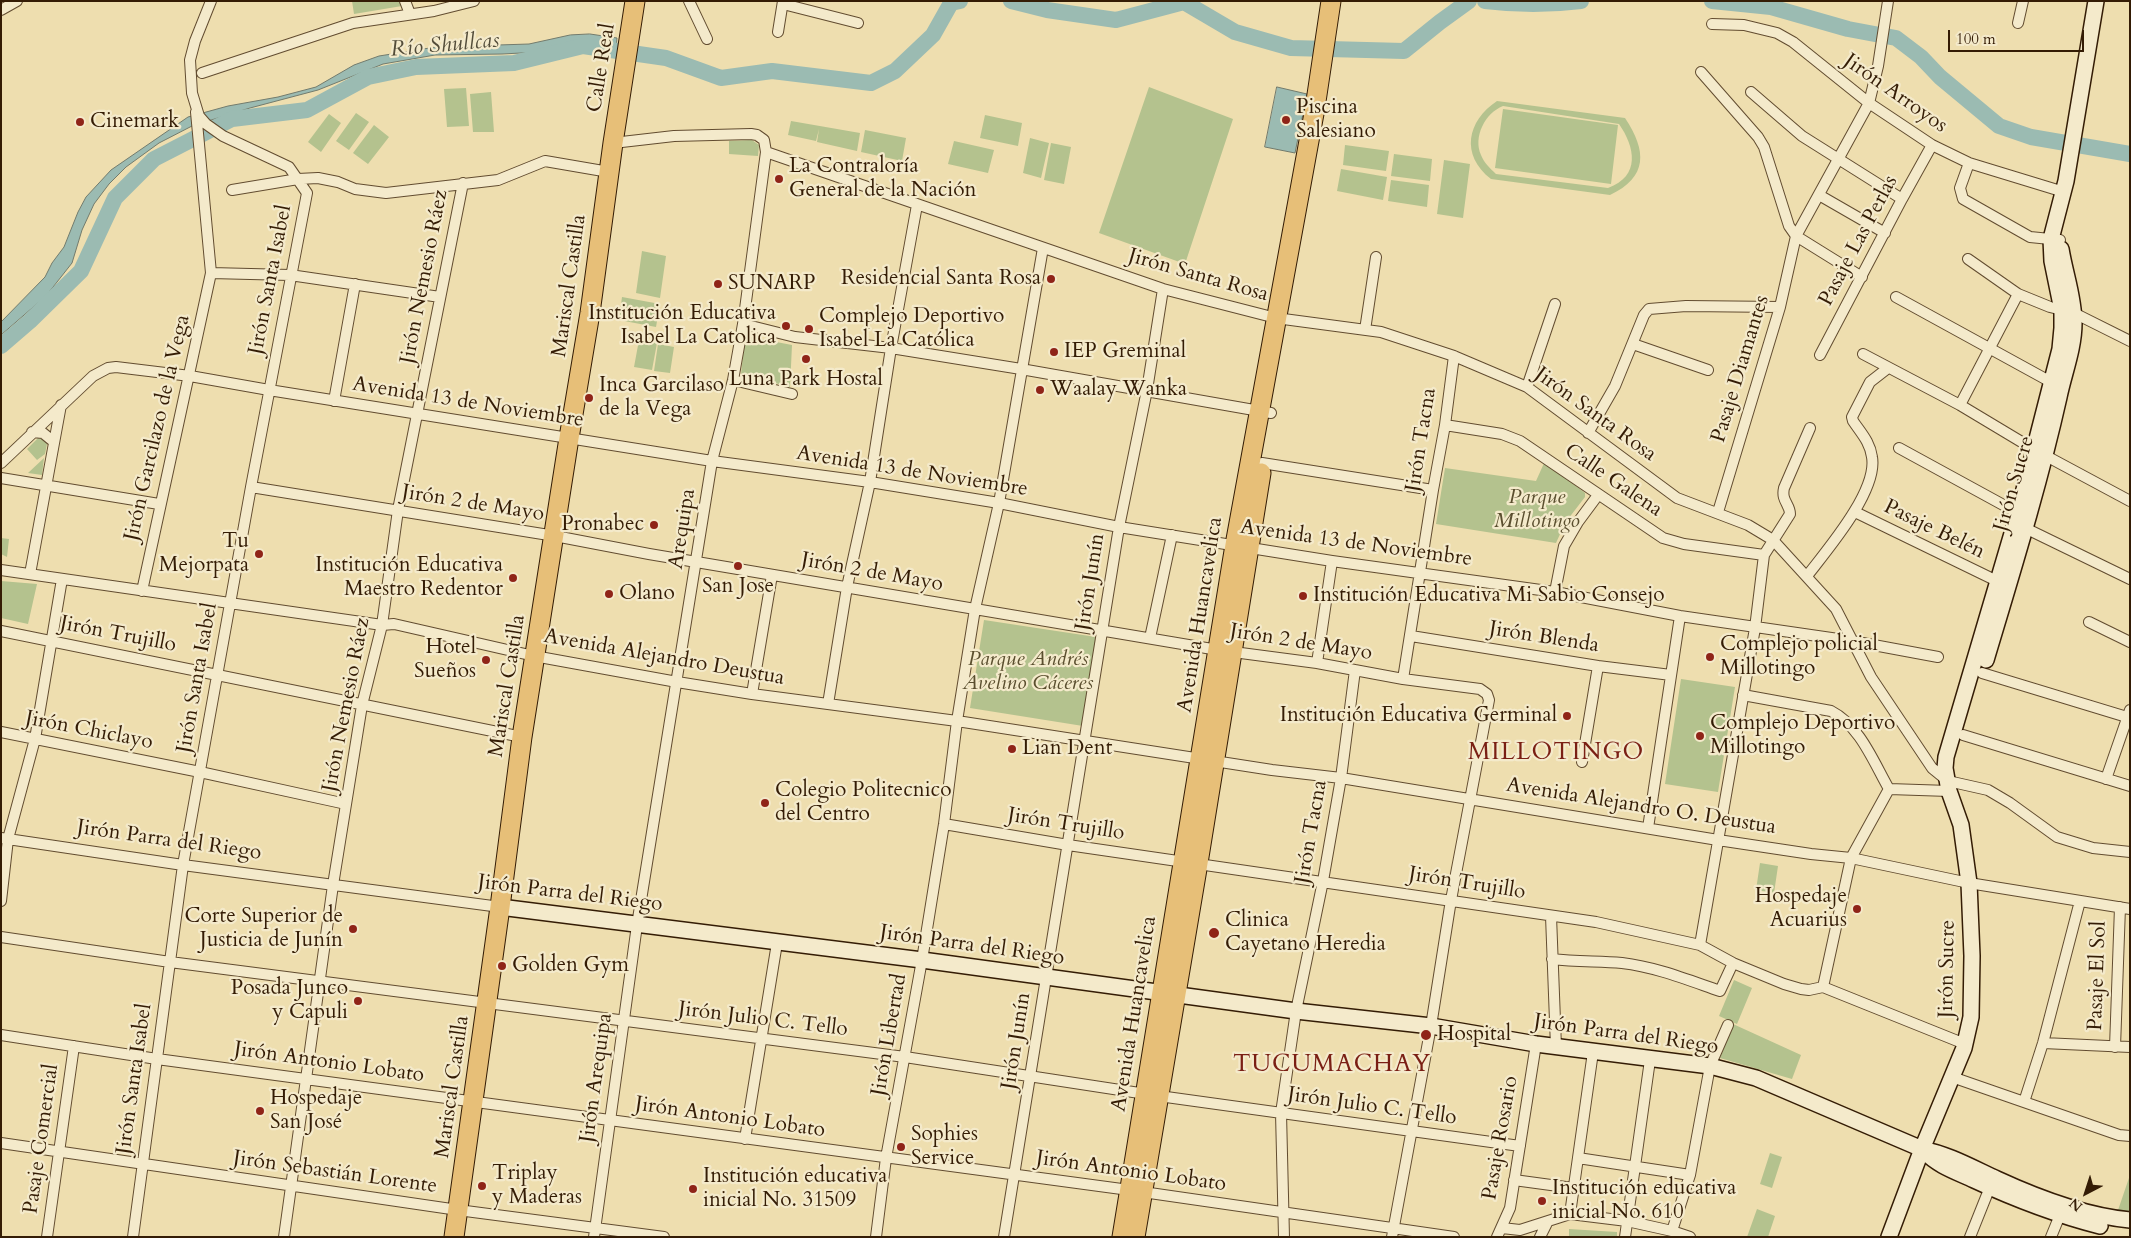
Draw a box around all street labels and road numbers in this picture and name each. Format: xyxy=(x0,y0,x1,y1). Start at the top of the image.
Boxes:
street label: Calle Real xyxy=(583,22,621,114)
street label: Jirón Arroyos xyxy=(1838,49,1952,139)
street label: Pasaje Las Perlas xyxy=(1814,171,1904,311)
street label: Jirón Nemesio Ráez xyxy=(396,188,454,366)
street label: Jirón Santa Isabel xyxy=(244,203,298,357)
street label: Mariscal Castilla xyxy=(548,213,592,359)
street label: Jirón Santa Rosa xyxy=(1125,244,1271,308)
street label: Pasaje Diamantes xyxy=(1707,292,1775,446)
street label: Jirón Garcilazo de la Vega xyxy=(120,312,196,544)
street label: Jirón Santa Rosa xyxy=(1529,362,1661,468)
street label: Avenida 13 de Noviembre xyxy=(351,372,585,434)
street label: Jirón Tacna xyxy=(1401,386,1443,494)
street label: Jirón Sucre xyxy=(1989,433,2041,535)
street label: Calle Galena xyxy=(1559,439,1667,523)
street label: Avenida 13 de Noviembre xyxy=(795,441,1029,503)
street label: Jirón 2 de Mayo xyxy=(400,480,546,528)
street label: Arequipa xyxy=(664,487,702,571)
street label: Pasaje Belén xyxy=(1879,495,1989,565)
street label: Avenida Huancavelica xyxy=(1173,515,1229,715)
street label: Avenida 13 de Noviembre xyxy=(1238,515,1474,573)
street label: Jirón Junín xyxy=(1071,532,1111,632)
street label: Jirón 2 de Mayo xyxy=(799,548,945,598)
street label: Jirón Santa Isabel xyxy=(172,601,224,755)
street label: Jirón Trujillo xyxy=(58,611,178,659)
street label: Mariscal Castilla xyxy=(484,613,532,759)
street label: Jirón Nemesio Ráez xyxy=(318,616,376,794)
street label: Jirón Blenda xyxy=(1487,617,1601,659)
street label: Jirón 2 de Mayo xyxy=(1228,619,1374,667)
street label: Avenida Alejandro Deustua xyxy=(542,624,786,692)
street label: Jirón Chiclayo xyxy=(23,706,155,756)
street label: Avenida Alejandro O. Deustua xyxy=(1504,773,1778,841)
street label: Jirón Tacna xyxy=(1291,778,1333,886)
street label: Jirón Trujillo xyxy=(1006,803,1126,847)
street label: Jirón Parra del Riego xyxy=(75,816,263,866)
street label: Jirón Trujillo xyxy=(1407,862,1527,906)
street label: Jirón Parra del Riego xyxy=(476,870,664,918)
street label: Avenida Huancavelica xyxy=(1107,914,1163,1114)
street label: Jirón Sucre xyxy=(1935,920,1961,1018)
street label: Jirón Parra del Riego xyxy=(878,921,1066,971)
street label: Pasaje El Sol xyxy=(2083,921,2113,1031)
street label: Jirón Libertad xyxy=(867,972,913,1098)
street label: Jirón Junín xyxy=(997,991,1037,1091)
street label: Jirón Julio C. Tello xyxy=(677,997,849,1043)
street label: Jirón Santa Isabel xyxy=(112,1002,158,1156)
street label: Jirón Parra del Riego xyxy=(1532,1010,1720,1060)
street label: Jirón Arequipa xyxy=(575,1012,619,1144)
street label: Mariscal Castilla xyxy=(431,1014,475,1160)
street label: Jirón Antonio Lobato xyxy=(232,1037,426,1089)
street label: Pasaje Comercial xyxy=(19,1063,65,1215)
street label: Pasaje Rosario xyxy=(1478,1074,1524,1202)
street label: Jirón Julio C. Tello xyxy=(1286,1083,1458,1131)
street label: Jirón Antonio Lobato xyxy=(633,1092,827,1144)
street label: Jirón Sebastián Lorente xyxy=(231,1146,439,1200)
street label: Jirón Antonio Lobato xyxy=(1034,1146,1228,1198)

